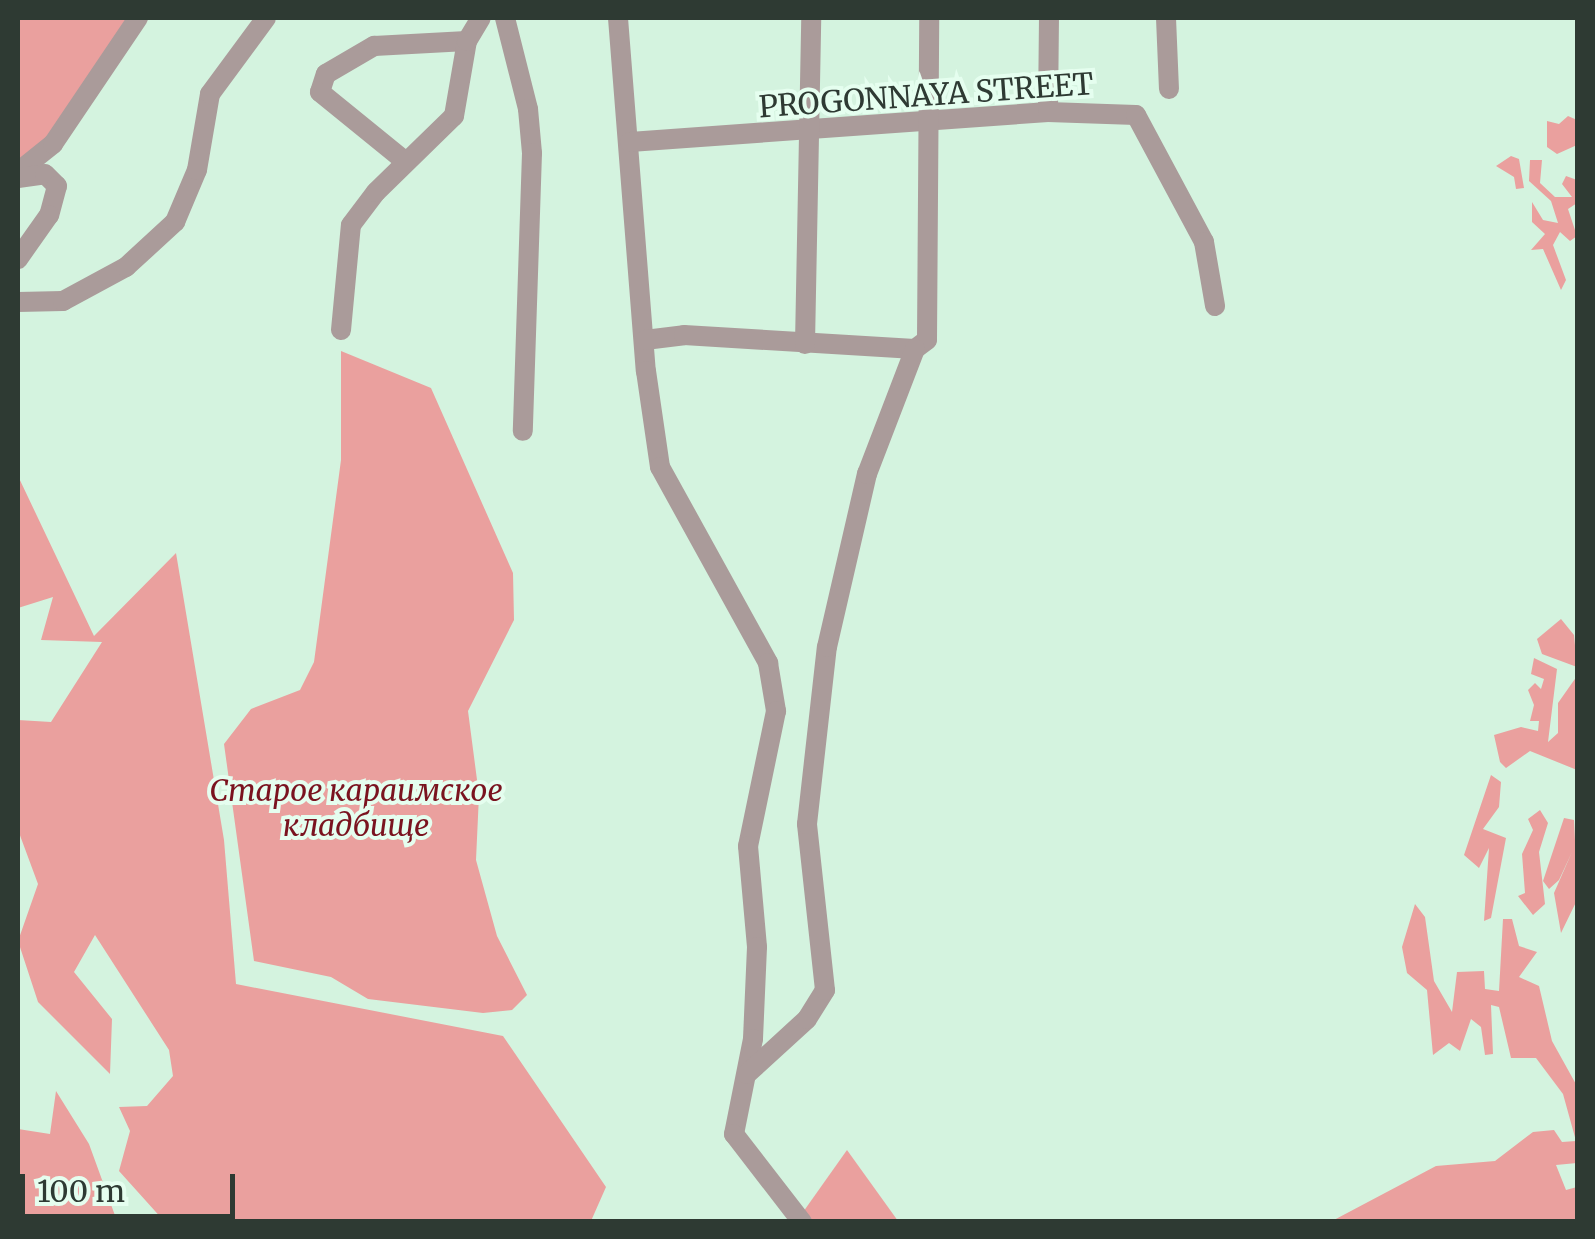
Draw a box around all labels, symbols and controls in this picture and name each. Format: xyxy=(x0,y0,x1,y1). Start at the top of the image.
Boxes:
street label: PROGONNAYA STREET xyxy=(757,65,1095,125)
park label: Старое караимское кладбище xyxy=(209,772,503,842)
scale bar xyxy=(25,1154,240,1216)
text: 100 m xyxy=(37,1172,125,1210)

